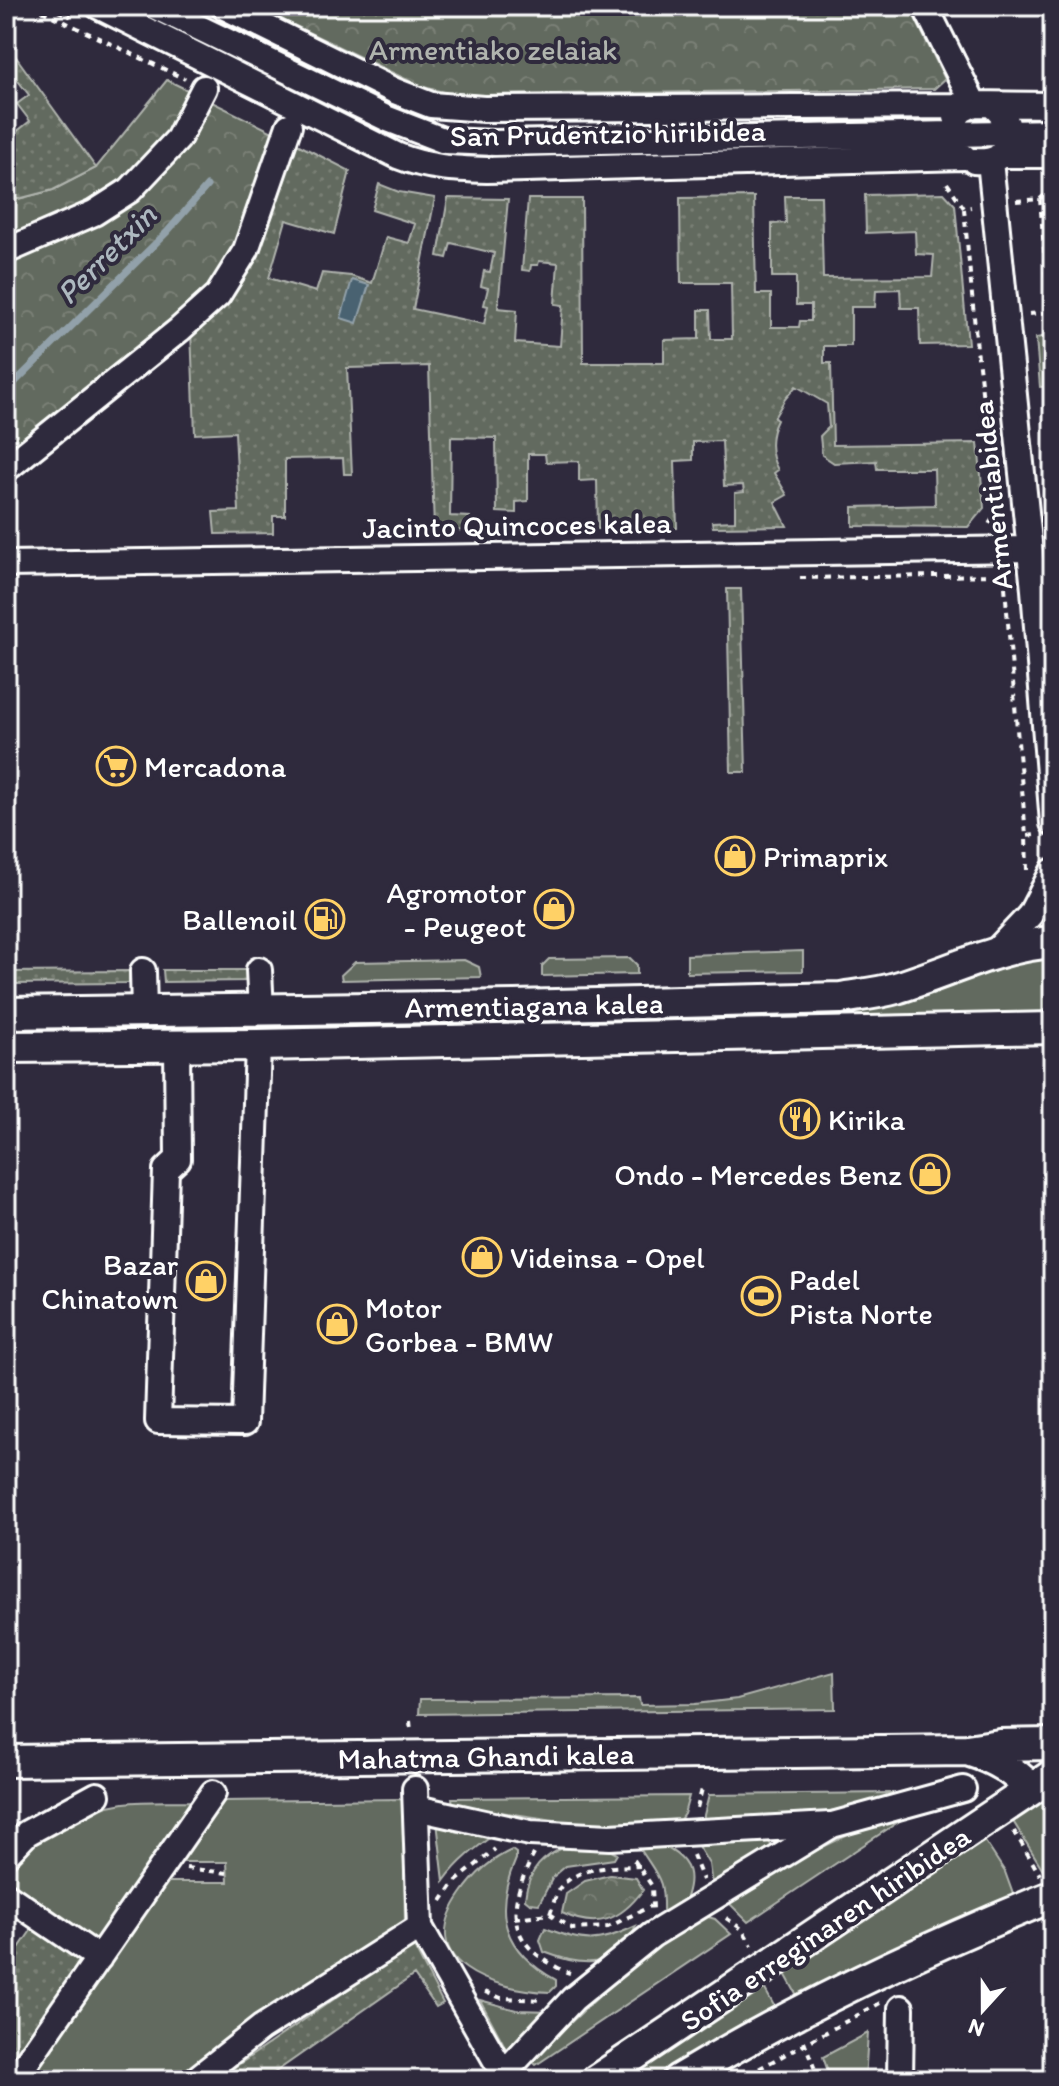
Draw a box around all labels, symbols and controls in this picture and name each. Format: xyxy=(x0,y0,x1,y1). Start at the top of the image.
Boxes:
park label: Armentiako zelaiak xyxy=(369,31,617,68)
street label: San Prudentzio hiribidea xyxy=(450,112,767,154)
water label: Perretxin xyxy=(48,195,165,312)
street label: Armentiabidea xyxy=(964,398,1020,592)
street label: Jacinto Quincoces kalea xyxy=(362,504,672,546)
supermarket icon: Mercadona xyxy=(95,745,137,787)
place label: Mercadona xyxy=(144,748,287,785)
shop icon: Primaprix xyxy=(714,835,756,877)
place label: Primaprix xyxy=(763,838,888,875)
place label: Agromotor - Peugeot xyxy=(386,874,527,945)
shop icon: Agromotor - Peugeot xyxy=(533,888,575,930)
fuel station icon: Ballenoil xyxy=(304,898,346,940)
place label: Ballenoil xyxy=(182,901,297,938)
street label: Armentiagana kalea xyxy=(404,984,664,1026)
restaurant icon: Kirika xyxy=(779,1098,821,1140)
place label: Kirika xyxy=(828,1101,906,1138)
shop icon: Ondo - Mercedes Benz xyxy=(909,1153,951,1195)
place label: Ondo - Mercedes Benz xyxy=(614,1156,902,1193)
shop icon: Videinsa - Opel xyxy=(461,1236,503,1278)
place label: Videinsa - Opel xyxy=(510,1239,705,1276)
place label: Bazar Chinatown xyxy=(41,1246,179,1317)
shop icon: Bazar Chinatown xyxy=(185,1260,227,1302)
place label: Padel Pista Norte xyxy=(789,1261,933,1332)
sports icon: Padel Pista Norte xyxy=(740,1275,782,1317)
place label: Motor Gorbea - BMW xyxy=(365,1289,553,1360)
shop icon: Motor Gorbea - BMW xyxy=(316,1303,358,1345)
street label: Mahatma Ghandi kalea xyxy=(337,1735,635,1777)
street label: Sofia erreginaren hiribidea xyxy=(673,1817,978,2039)
north arrow xyxy=(943,1970,1023,2050)
text: N xyxy=(964,2013,988,2043)

